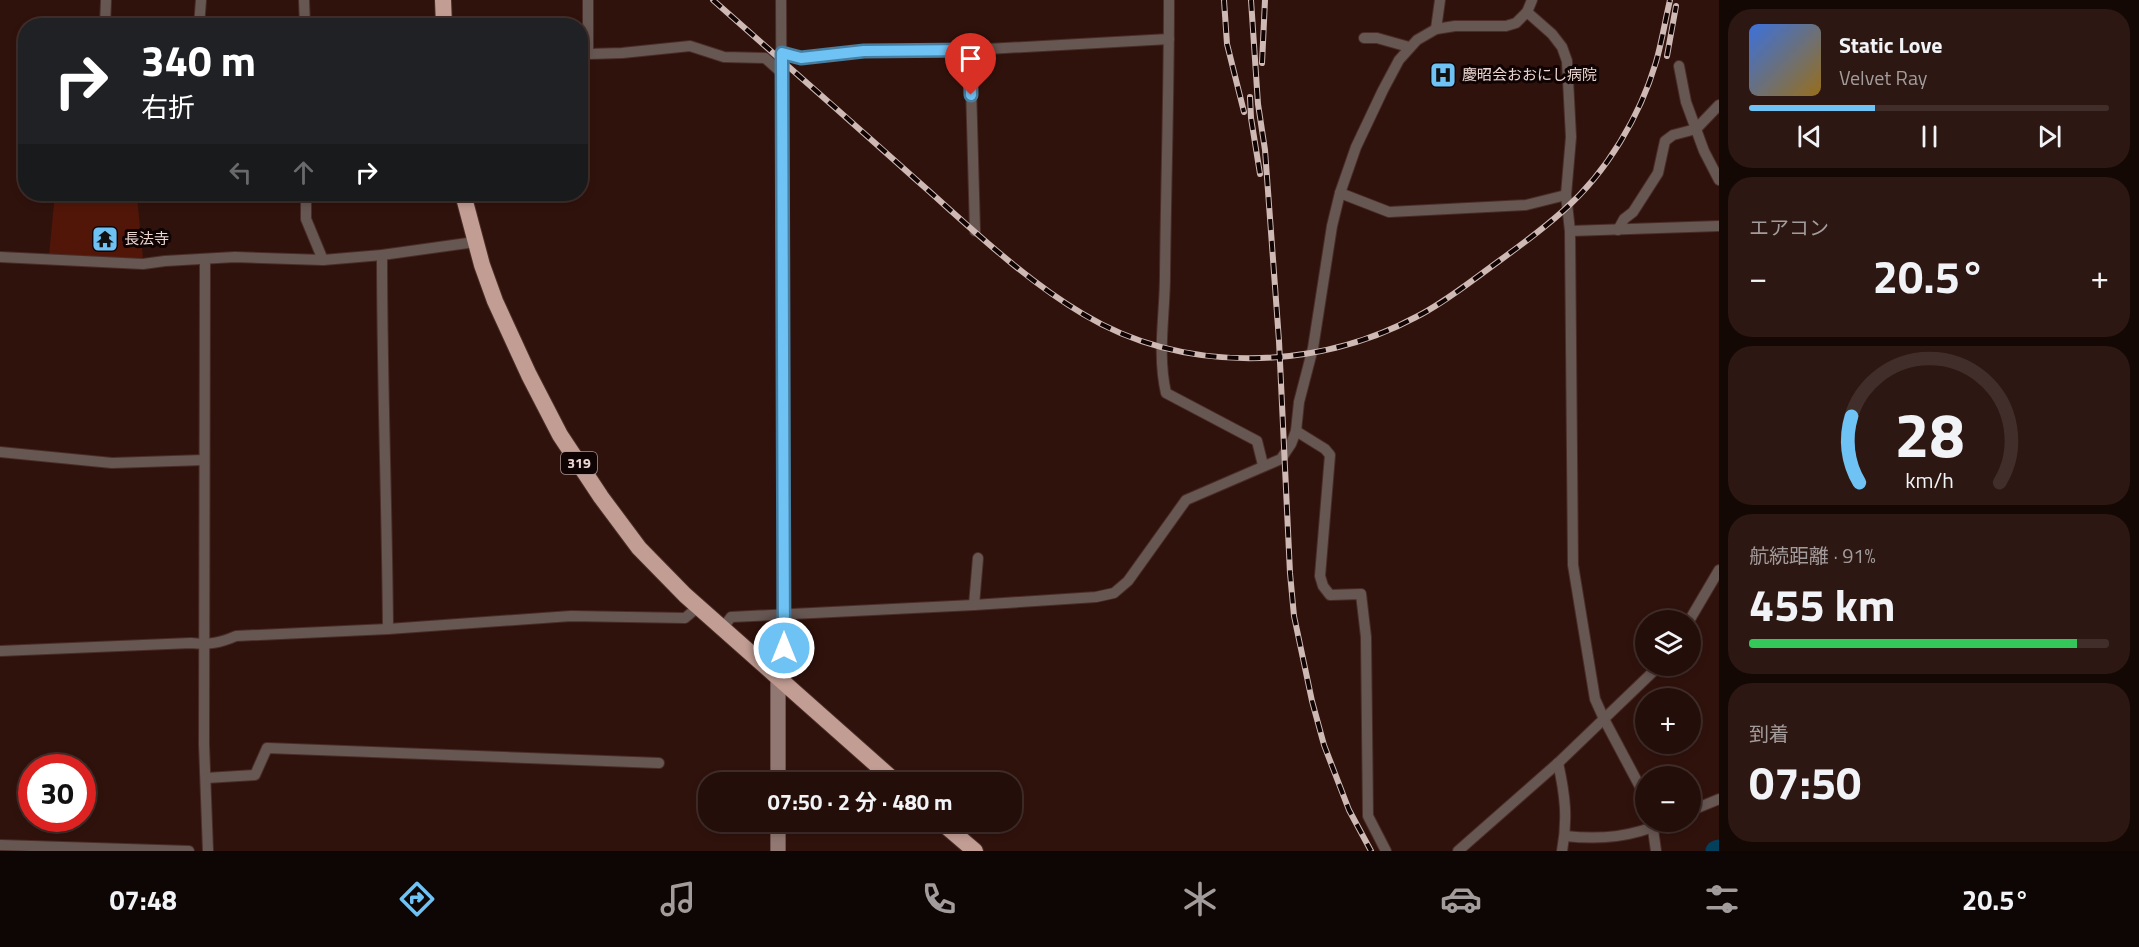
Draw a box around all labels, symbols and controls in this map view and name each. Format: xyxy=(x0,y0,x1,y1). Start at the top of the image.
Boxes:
text: 340 m xyxy=(141,28,256,92)
text: Static Love xyxy=(1839,28,1942,62)
pin xyxy=(945,33,996,95)
icon: right xyxy=(42,42,120,120)
icon: arrive xyxy=(954,42,987,75)
hospital icon: 慶昭会おおにし病院 xyxy=(1428,60,1458,90)
text: Velvet Ray xyxy=(1839,62,1928,93)
place label: 慶昭会おおにし病院 xyxy=(1462,63,1597,86)
text: 右折 xyxy=(141,86,195,127)
icon: previous xyxy=(1793,120,1826,153)
icon: pause xyxy=(1913,120,1946,153)
icon: next xyxy=(2033,120,2066,153)
icon: left xyxy=(224,156,257,189)
icon: ahead xyxy=(287,156,320,189)
icon: right xyxy=(350,156,383,189)
text: エアコン xyxy=(1749,212,1829,243)
temple icon: 長法寺 xyxy=(90,224,120,254)
place label: 長法寺 xyxy=(124,227,169,250)
text: 20.5° xyxy=(1873,242,1985,310)
text: − xyxy=(1749,252,1767,302)
text: + xyxy=(2091,252,2109,302)
text: 28 xyxy=(1894,386,1964,481)
road number: 319 xyxy=(561,452,597,474)
text: km/h xyxy=(1905,464,1953,496)
text: 航続距離 · 91% xyxy=(1749,540,1876,571)
text: 455 km xyxy=(1749,570,1895,638)
map controls xyxy=(1635,610,1701,832)
button: layers xyxy=(1635,610,1701,676)
position arrow xyxy=(752,616,816,680)
button: + xyxy=(1635,688,1701,754)
text: 到着 xyxy=(1749,718,1789,749)
text: 07:50 xyxy=(1749,748,1861,816)
speed limit sign: 30 xyxy=(18,754,96,832)
button: − xyxy=(1635,766,1701,832)
text: 07:50 · 2 分 · 480 m xyxy=(768,785,952,819)
icon: directions xyxy=(396,878,438,920)
icon: music xyxy=(657,878,699,920)
icon: phone xyxy=(918,878,960,920)
icon: climate xyxy=(1179,878,1221,920)
icon: car xyxy=(1440,878,1482,920)
icon: filters xyxy=(1701,878,1743,920)
text: 07:48 xyxy=(110,879,177,920)
text: 20.5° xyxy=(1962,879,2029,920)

